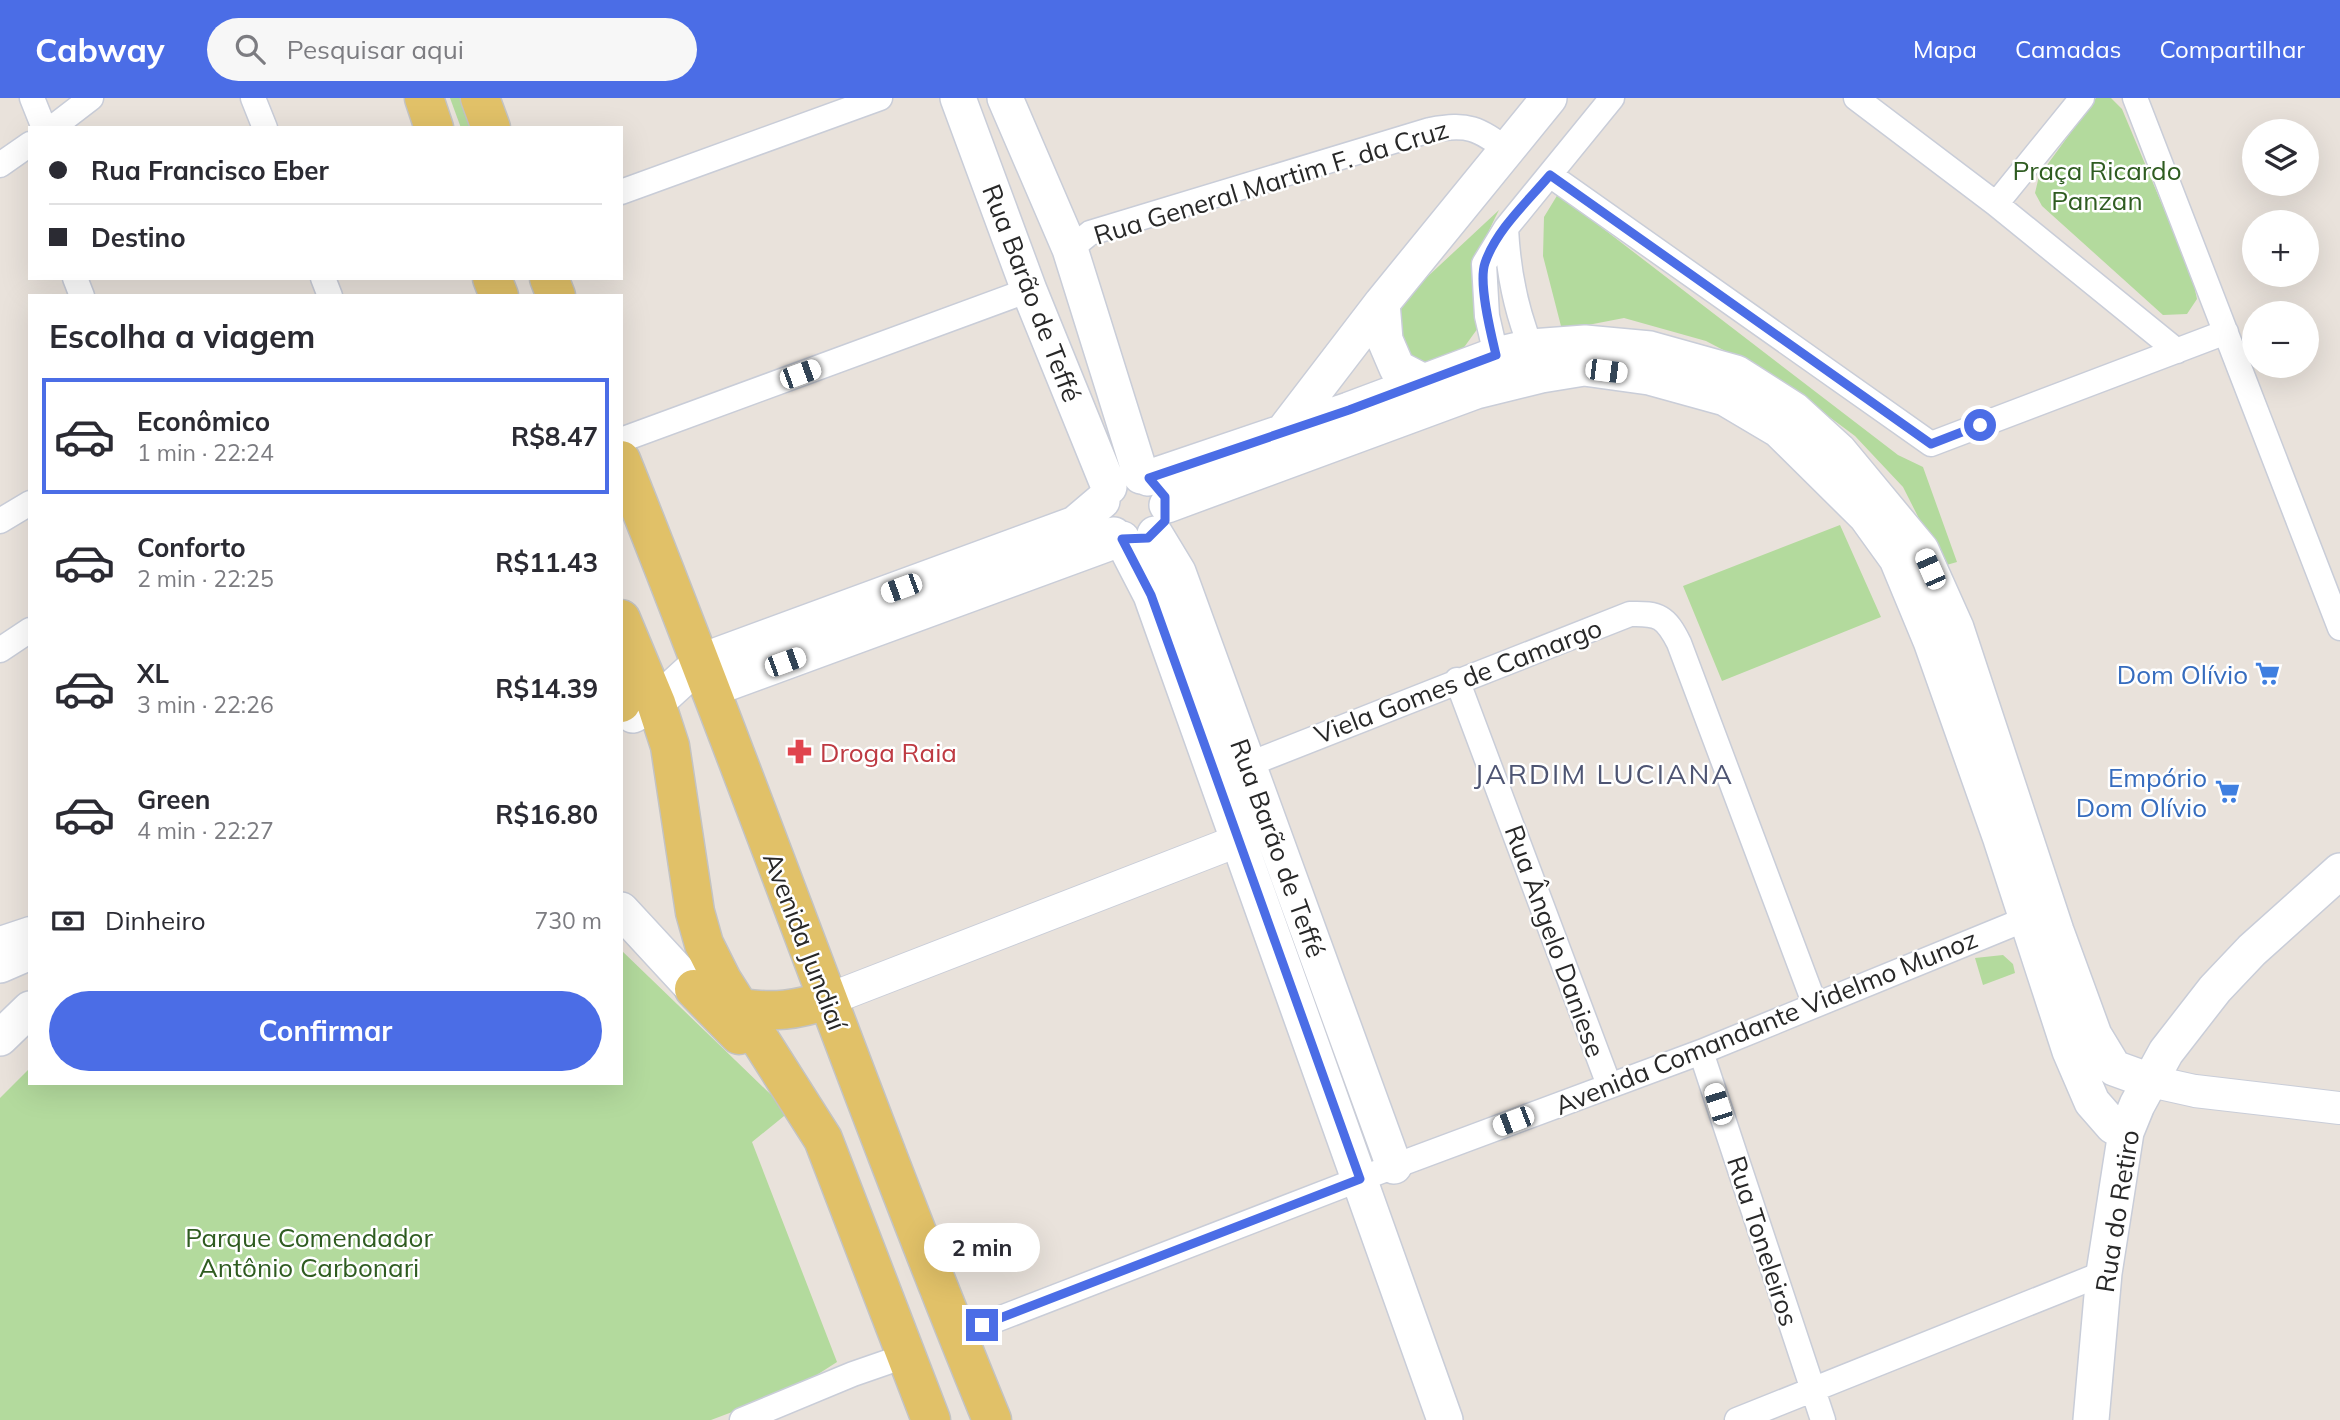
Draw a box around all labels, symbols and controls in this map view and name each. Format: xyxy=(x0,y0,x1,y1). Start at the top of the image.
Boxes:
search box xyxy=(207,18,697,81)
text: Cabway xyxy=(35,29,165,70)
icon: search xyxy=(231,30,269,68)
text: Pesquisar aqui xyxy=(287,33,464,66)
text: Mapa xyxy=(1913,34,1977,64)
text: Camadas xyxy=(2015,34,2122,64)
text: Compartilhar xyxy=(2160,34,2305,64)
street label: Rua General Martim F. da Cruz xyxy=(1090,112,1452,252)
map controls xyxy=(2242,119,2319,378)
button: layers xyxy=(2242,119,2319,196)
text: Rua Francisco Eber xyxy=(91,154,329,187)
park label: Praça Ricardo Panzan xyxy=(2013,154,2182,217)
street label: Rua Barão de Teffé xyxy=(975,179,1089,407)
button: + xyxy=(2242,210,2319,287)
text: Destino xyxy=(91,221,186,254)
button: − xyxy=(2242,301,2319,378)
text: Escolha a viagem xyxy=(49,316,315,356)
car xyxy=(777,357,824,391)
car xyxy=(1584,358,1629,384)
icon: car xyxy=(53,405,116,468)
text: Econômico xyxy=(137,405,270,438)
route start xyxy=(1964,409,1996,441)
text: R$8.47 xyxy=(511,420,598,453)
text: 1 min · 22:24 xyxy=(137,438,274,467)
icon: car xyxy=(53,531,116,594)
text: Conforto xyxy=(137,531,246,564)
text: R$11.43 xyxy=(495,546,598,579)
car xyxy=(1912,546,1949,592)
text: 2 min · 22:25 xyxy=(137,564,274,593)
car xyxy=(878,571,925,605)
street label: Viela Gomes de Camargo xyxy=(1310,611,1606,751)
car xyxy=(762,645,809,679)
icon: car xyxy=(53,657,116,720)
text: XL xyxy=(137,657,169,690)
place label: Dom Olívio xyxy=(2117,658,2248,691)
supermarket icon: Dom Olívio xyxy=(2254,660,2282,688)
text: R$14.39 xyxy=(495,672,598,705)
text: 3 min · 22:26 xyxy=(137,690,274,719)
street label: Rua Barão de Teffé xyxy=(1223,734,1333,962)
place label: Droga Raia xyxy=(820,736,957,769)
pharmacy icon: Droga Raia xyxy=(786,738,814,766)
district label: JARDIM LUCIANA xyxy=(1474,756,1734,791)
place label: Empório Dom Olívio xyxy=(2076,761,2207,824)
supermarket icon: Empório Dom Olívio xyxy=(2213,778,2241,806)
icon: car xyxy=(53,783,116,846)
text: Green xyxy=(137,783,210,816)
text: R$16.80 xyxy=(495,798,598,831)
text: 4 min · 22:27 xyxy=(137,816,274,845)
street label: Rua Ângelo Daniese xyxy=(1498,820,1612,1062)
street label: Avenida Jundiaí xyxy=(756,847,855,1036)
icon: cash xyxy=(49,902,87,940)
text: Dinheiro xyxy=(105,904,206,937)
text: 730 m xyxy=(534,906,602,935)
street label: Avenida Comandante Videlmo Munoz xyxy=(1550,922,1982,1122)
button: Confirmar xyxy=(49,991,602,1071)
car xyxy=(1702,1081,1735,1127)
car xyxy=(1490,1104,1537,1138)
street label: Rua do Retiro xyxy=(2088,1127,2146,1295)
street label: Rua Toneleiros xyxy=(1720,1152,1806,1330)
park label: Parque Comendador Antônio Carbonari xyxy=(185,1221,433,1284)
callout: 2 min xyxy=(924,1224,1040,1272)
text: 2 min xyxy=(952,1233,1012,1262)
route end xyxy=(966,1309,998,1341)

